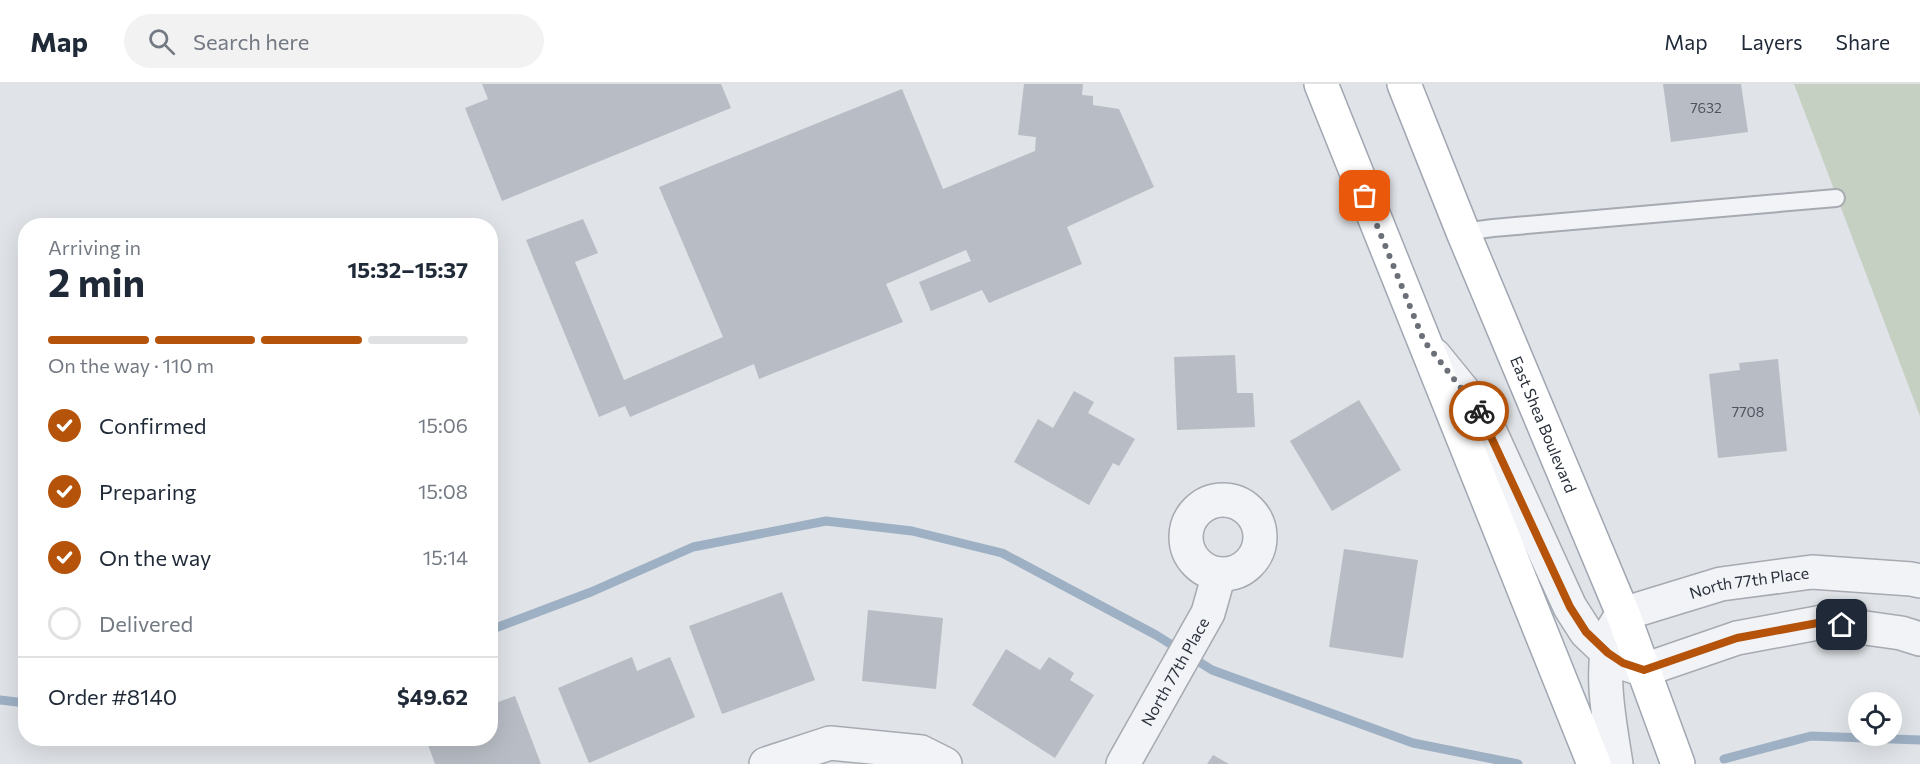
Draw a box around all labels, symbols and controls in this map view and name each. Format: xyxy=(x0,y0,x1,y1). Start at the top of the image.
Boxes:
search box xyxy=(124,14,544,68)
text: Map xyxy=(30,24,88,58)
icon: search xyxy=(145,25,178,58)
text: Search here xyxy=(193,28,309,55)
text: Map xyxy=(1664,29,1708,54)
text: Layers xyxy=(1741,29,1803,54)
text: Share xyxy=(1836,29,1890,54)
house number: 7632 xyxy=(1690,99,1722,116)
pin xyxy=(1339,170,1390,221)
icon: bag xyxy=(1348,179,1381,212)
text: Arriving in xyxy=(48,235,141,259)
text: 15:32–15:37 xyxy=(347,256,468,283)
text: 2 min xyxy=(48,257,145,305)
text: On the way · 110 m xyxy=(48,353,214,377)
street label: East Shea Boulevard xyxy=(1507,353,1581,495)
courier xyxy=(1449,381,1509,441)
icon: bike xyxy=(1463,395,1496,428)
house number: 7708 xyxy=(1732,403,1764,420)
icon: check xyxy=(48,409,81,442)
text: Confirmed xyxy=(99,412,206,439)
text: 15:06 xyxy=(418,413,468,437)
icon: check xyxy=(48,475,81,508)
text: Preparing xyxy=(99,478,196,505)
text: 15:08 xyxy=(418,479,468,503)
icon: check xyxy=(48,541,81,574)
text: On the way xyxy=(99,544,211,571)
text: 15:14 xyxy=(423,545,468,569)
street label: North 77th Place xyxy=(1687,562,1810,602)
pin xyxy=(1816,599,1867,650)
icon: home xyxy=(1825,608,1858,641)
text: Delivered xyxy=(99,610,193,637)
street label: North 77th Place xyxy=(1136,614,1213,729)
text: Order #8140 xyxy=(48,683,177,710)
text: $49.62 xyxy=(397,683,468,710)
map controls xyxy=(1848,692,1902,746)
button: locate xyxy=(1848,692,1902,746)

